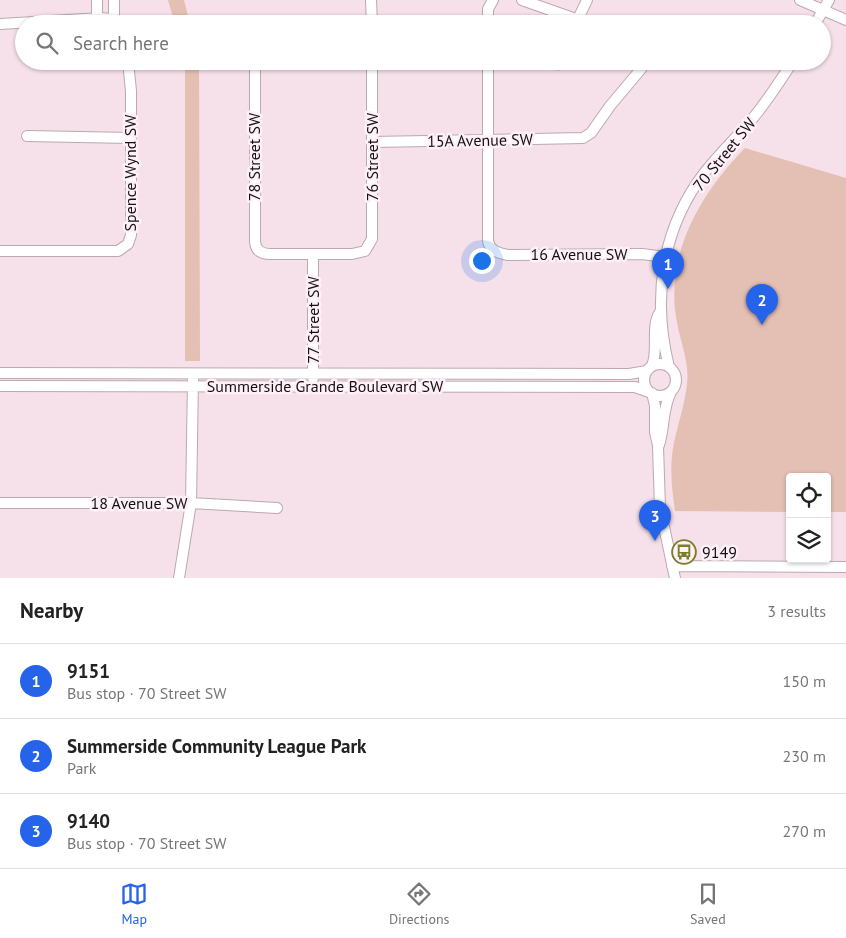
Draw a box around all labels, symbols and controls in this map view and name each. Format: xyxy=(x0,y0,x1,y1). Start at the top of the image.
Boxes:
search box xyxy=(15,15,831,70)
icon: search xyxy=(33,29,61,57)
text: Search here xyxy=(73,31,169,55)
street label: 78 Street SW xyxy=(244,112,264,201)
street label: 76 Street SW xyxy=(362,112,382,201)
street label: 70 Street SW xyxy=(688,113,760,195)
street label: Spence Wynd SW xyxy=(120,114,140,231)
street label: 15A Avenue SW xyxy=(427,129,534,151)
street label: 16 Avenue SW xyxy=(530,244,628,264)
your location xyxy=(469,248,495,274)
pin: 1 xyxy=(652,248,684,289)
street label: 77 Street SW xyxy=(303,275,323,364)
pin: 2 xyxy=(746,284,778,325)
street label: Summerside Grande Boulevard SW xyxy=(207,376,444,396)
map controls xyxy=(786,473,831,563)
button: locate xyxy=(786,473,831,518)
street label: 18 Avenue SW xyxy=(90,493,188,513)
pin: 3 xyxy=(639,500,671,541)
button: layers xyxy=(786,518,831,563)
bus stop icon: 9149 xyxy=(671,539,697,565)
place label: 9149 xyxy=(702,542,737,562)
text: Nearby xyxy=(20,597,83,624)
text: 3 results xyxy=(767,601,826,621)
text: 9151 xyxy=(67,659,110,683)
text: 1 xyxy=(31,671,41,691)
text: 150 m xyxy=(783,671,826,691)
text: Bus stop · 70 Street SW xyxy=(67,683,227,703)
text: Summerside Community League Park xyxy=(67,734,366,758)
text: 2 xyxy=(31,746,41,766)
text: 230 m xyxy=(783,746,826,766)
text: Park xyxy=(67,758,96,778)
text: 9140 xyxy=(67,809,110,833)
text: 3 xyxy=(31,821,41,841)
text: 270 m xyxy=(783,821,826,841)
text: Bus stop · 70 Street SW xyxy=(67,833,227,853)
tab: Map xyxy=(120,880,148,928)
tab: Directions xyxy=(389,880,449,928)
tab: Saved xyxy=(690,880,726,928)

